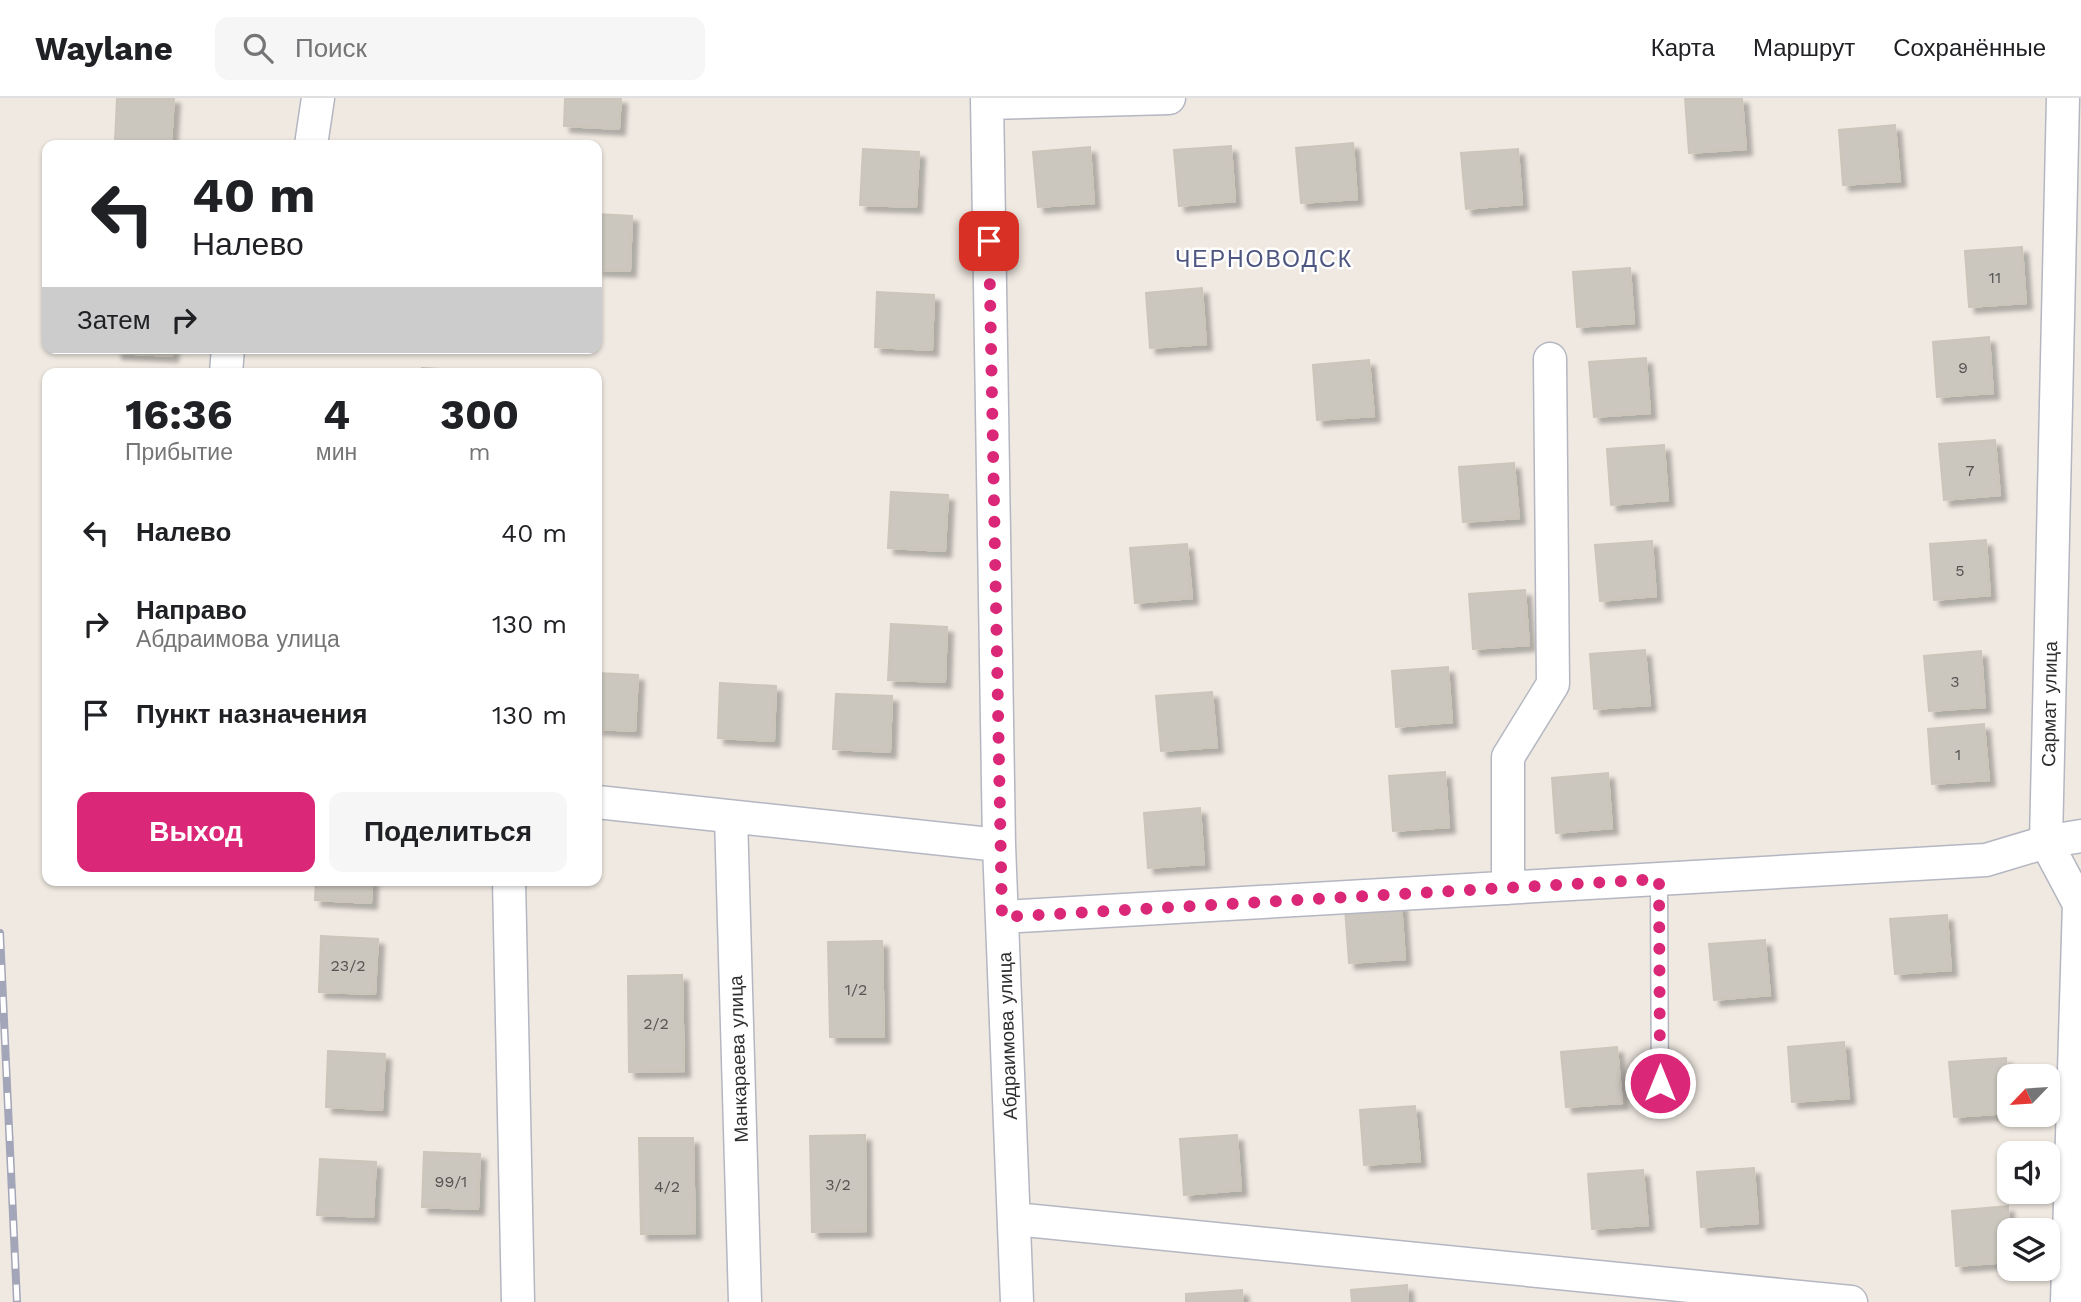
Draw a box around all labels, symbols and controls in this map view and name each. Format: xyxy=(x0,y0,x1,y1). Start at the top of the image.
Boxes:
search box xyxy=(215,17,705,80)
text: Waylane xyxy=(35,29,173,68)
icon: search xyxy=(239,29,277,67)
text: Поиск xyxy=(295,33,367,63)
text: Карта xyxy=(1651,34,1715,62)
text: Маршрут xyxy=(1753,34,1855,62)
text: Сохранённые xyxy=(1893,34,2046,62)
text: 40 m xyxy=(192,166,315,224)
icon: left xyxy=(77,168,168,259)
pin xyxy=(959,211,1019,271)
icon: arrive xyxy=(970,222,1008,260)
text: Налево xyxy=(192,225,304,263)
district label: ЧЕРНОВОДСК xyxy=(1175,246,1353,273)
house number: 11 xyxy=(1989,268,2001,287)
icon: right xyxy=(165,301,203,339)
text: Затем xyxy=(77,305,151,335)
house number: 9 xyxy=(1958,358,1968,377)
text: 16:36 xyxy=(125,390,233,439)
text: 4 xyxy=(323,390,350,439)
text: 300 xyxy=(440,390,519,439)
text: Прибытие xyxy=(125,439,233,466)
text: мин xyxy=(316,439,357,466)
text: m xyxy=(469,439,491,466)
house number: 7 xyxy=(1966,461,1975,480)
icon: left xyxy=(77,514,115,552)
text: Налево xyxy=(136,517,231,547)
text: 40 m xyxy=(501,518,567,548)
house number: 5 xyxy=(1955,561,1965,580)
text: Направо xyxy=(136,595,247,625)
icon: right xyxy=(77,605,115,643)
text: 130 m xyxy=(492,609,567,639)
text: Абдраимова улица xyxy=(136,626,340,653)
street label: Сармат улица xyxy=(2037,641,2062,767)
house number: 3 xyxy=(1950,672,1960,691)
icon: arrive xyxy=(77,696,115,734)
text: Пункт назначения xyxy=(136,699,367,729)
text: 130 m xyxy=(492,700,567,730)
house number: 1 xyxy=(1955,745,1961,764)
button: Выход xyxy=(77,792,315,872)
button: Поделиться xyxy=(329,792,567,872)
street label: Абдраимова улица xyxy=(993,951,1022,1120)
house number: 23/2 xyxy=(331,956,365,975)
street label: Манкараева улица xyxy=(724,975,753,1143)
house number: 1/2 xyxy=(845,980,867,999)
house number: 2/2 xyxy=(643,1014,669,1033)
position arrow xyxy=(1623,1046,1697,1120)
north arrow xyxy=(1997,1064,2060,1127)
map controls xyxy=(1997,1064,2060,1281)
button: sound xyxy=(1997,1141,2060,1204)
house number: 99/1 xyxy=(435,1172,467,1191)
house number: 3/2 xyxy=(825,1175,851,1194)
house number: 4/2 xyxy=(654,1177,680,1196)
button: layers xyxy=(1997,1218,2060,1281)

